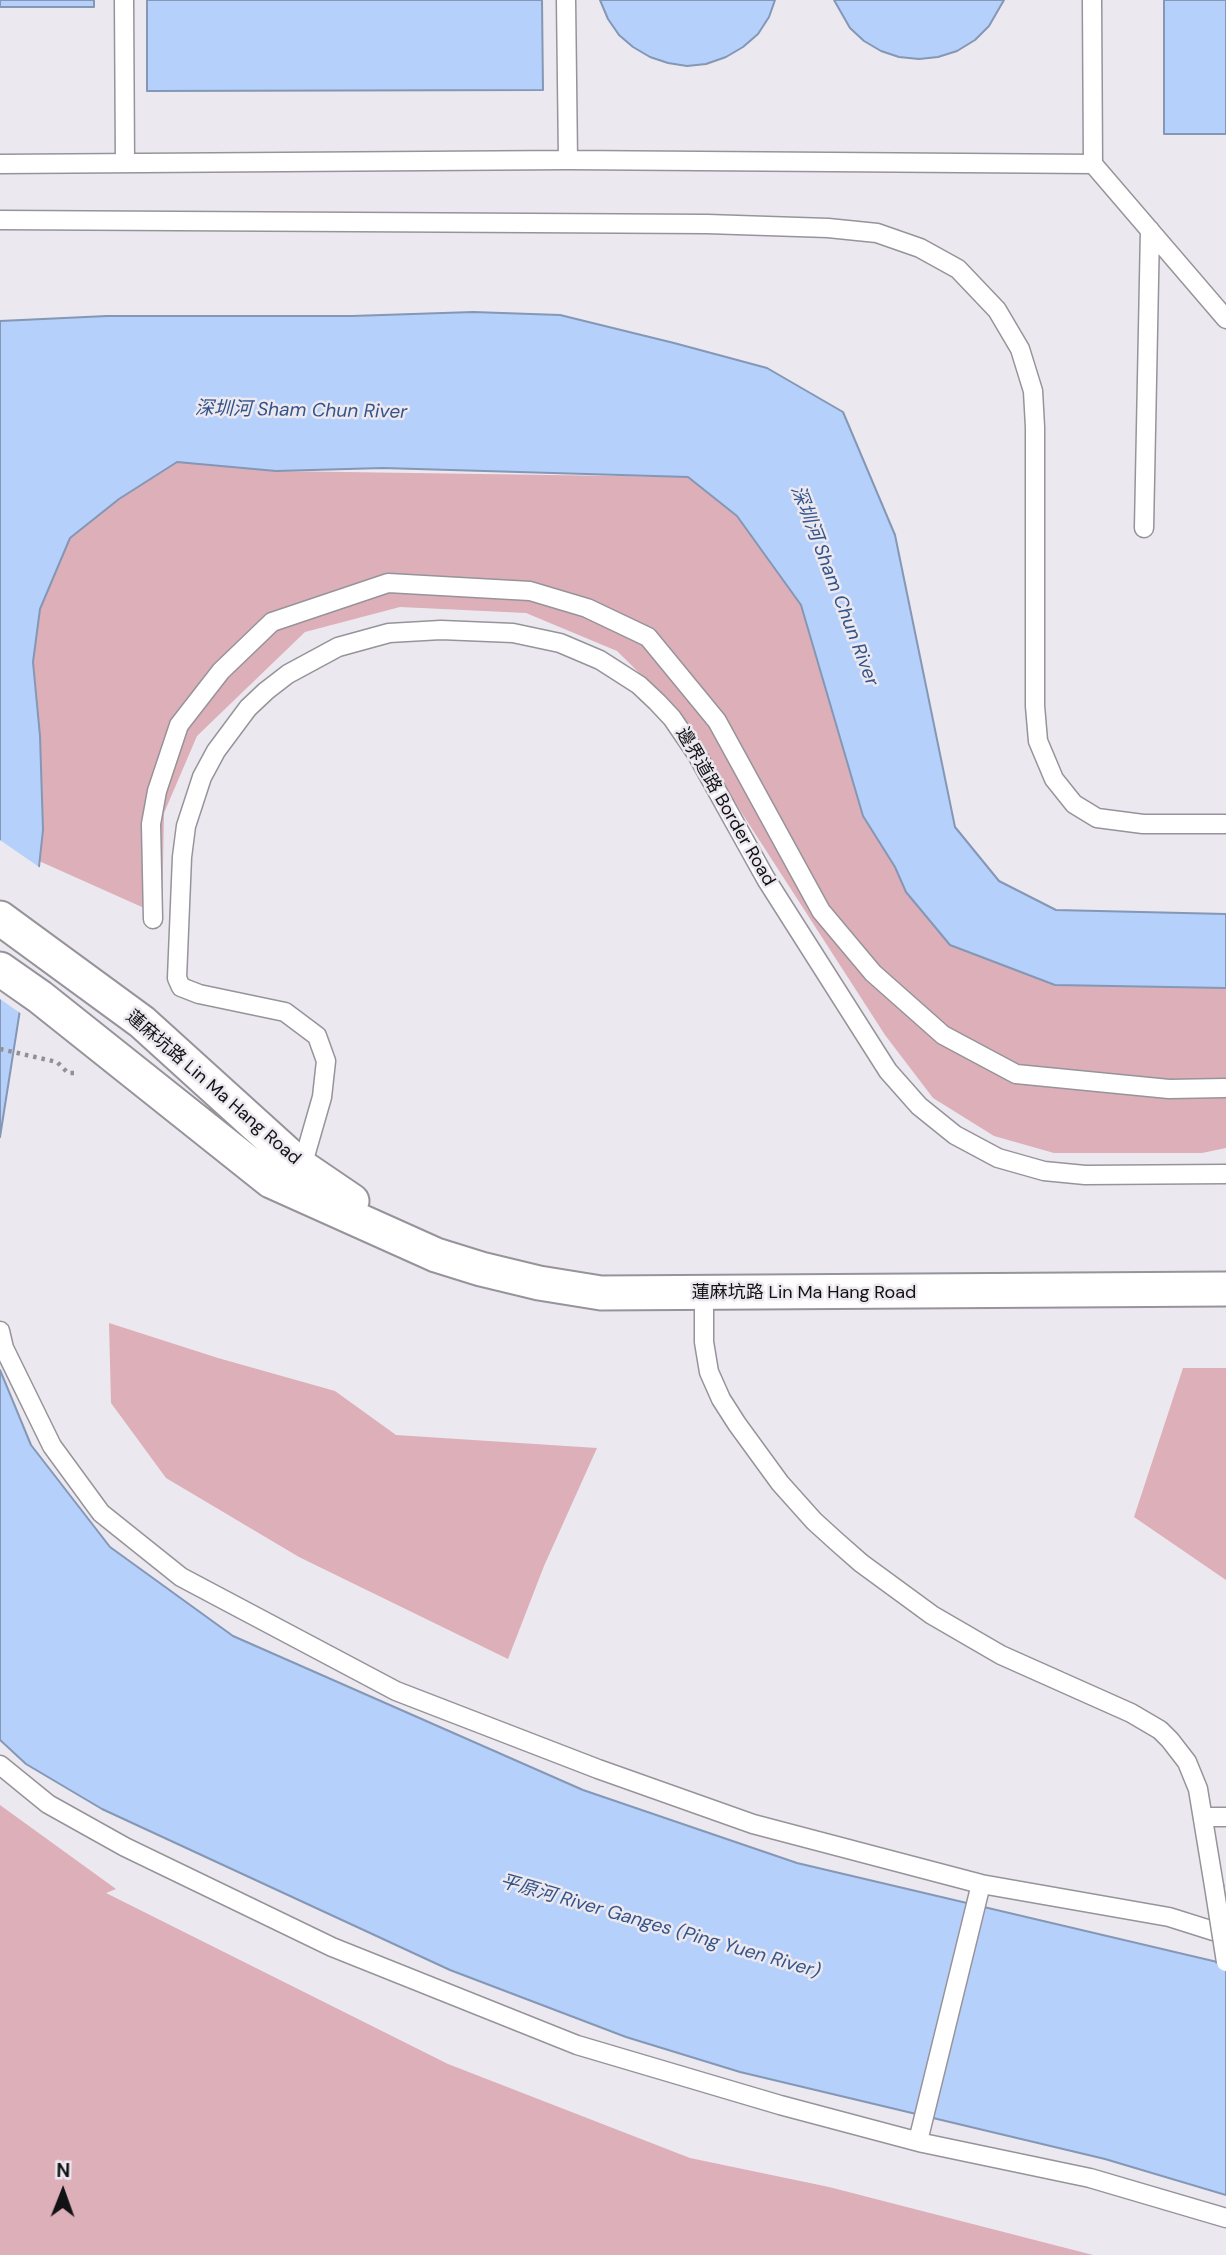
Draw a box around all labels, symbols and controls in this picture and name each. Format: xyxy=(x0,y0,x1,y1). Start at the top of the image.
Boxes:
water label: 深圳河 Sham Chun River xyxy=(195,398,407,424)
water label: 深圳河 Sham Chun River xyxy=(785,483,883,689)
street label: 邊界道路 Border Road xyxy=(671,724,779,890)
street label: 蓮麻坑路 Lin Ma Hang Road xyxy=(121,1006,305,1170)
street label: 蓮麻坑路 Lin Ma Hang Road xyxy=(692,1282,916,1304)
water label: 平原河 River Ganges (Ping Yuen River) xyxy=(497,1870,823,1984)
north arrow xyxy=(28,2157,98,2227)
text: N xyxy=(56,2158,71,2183)

